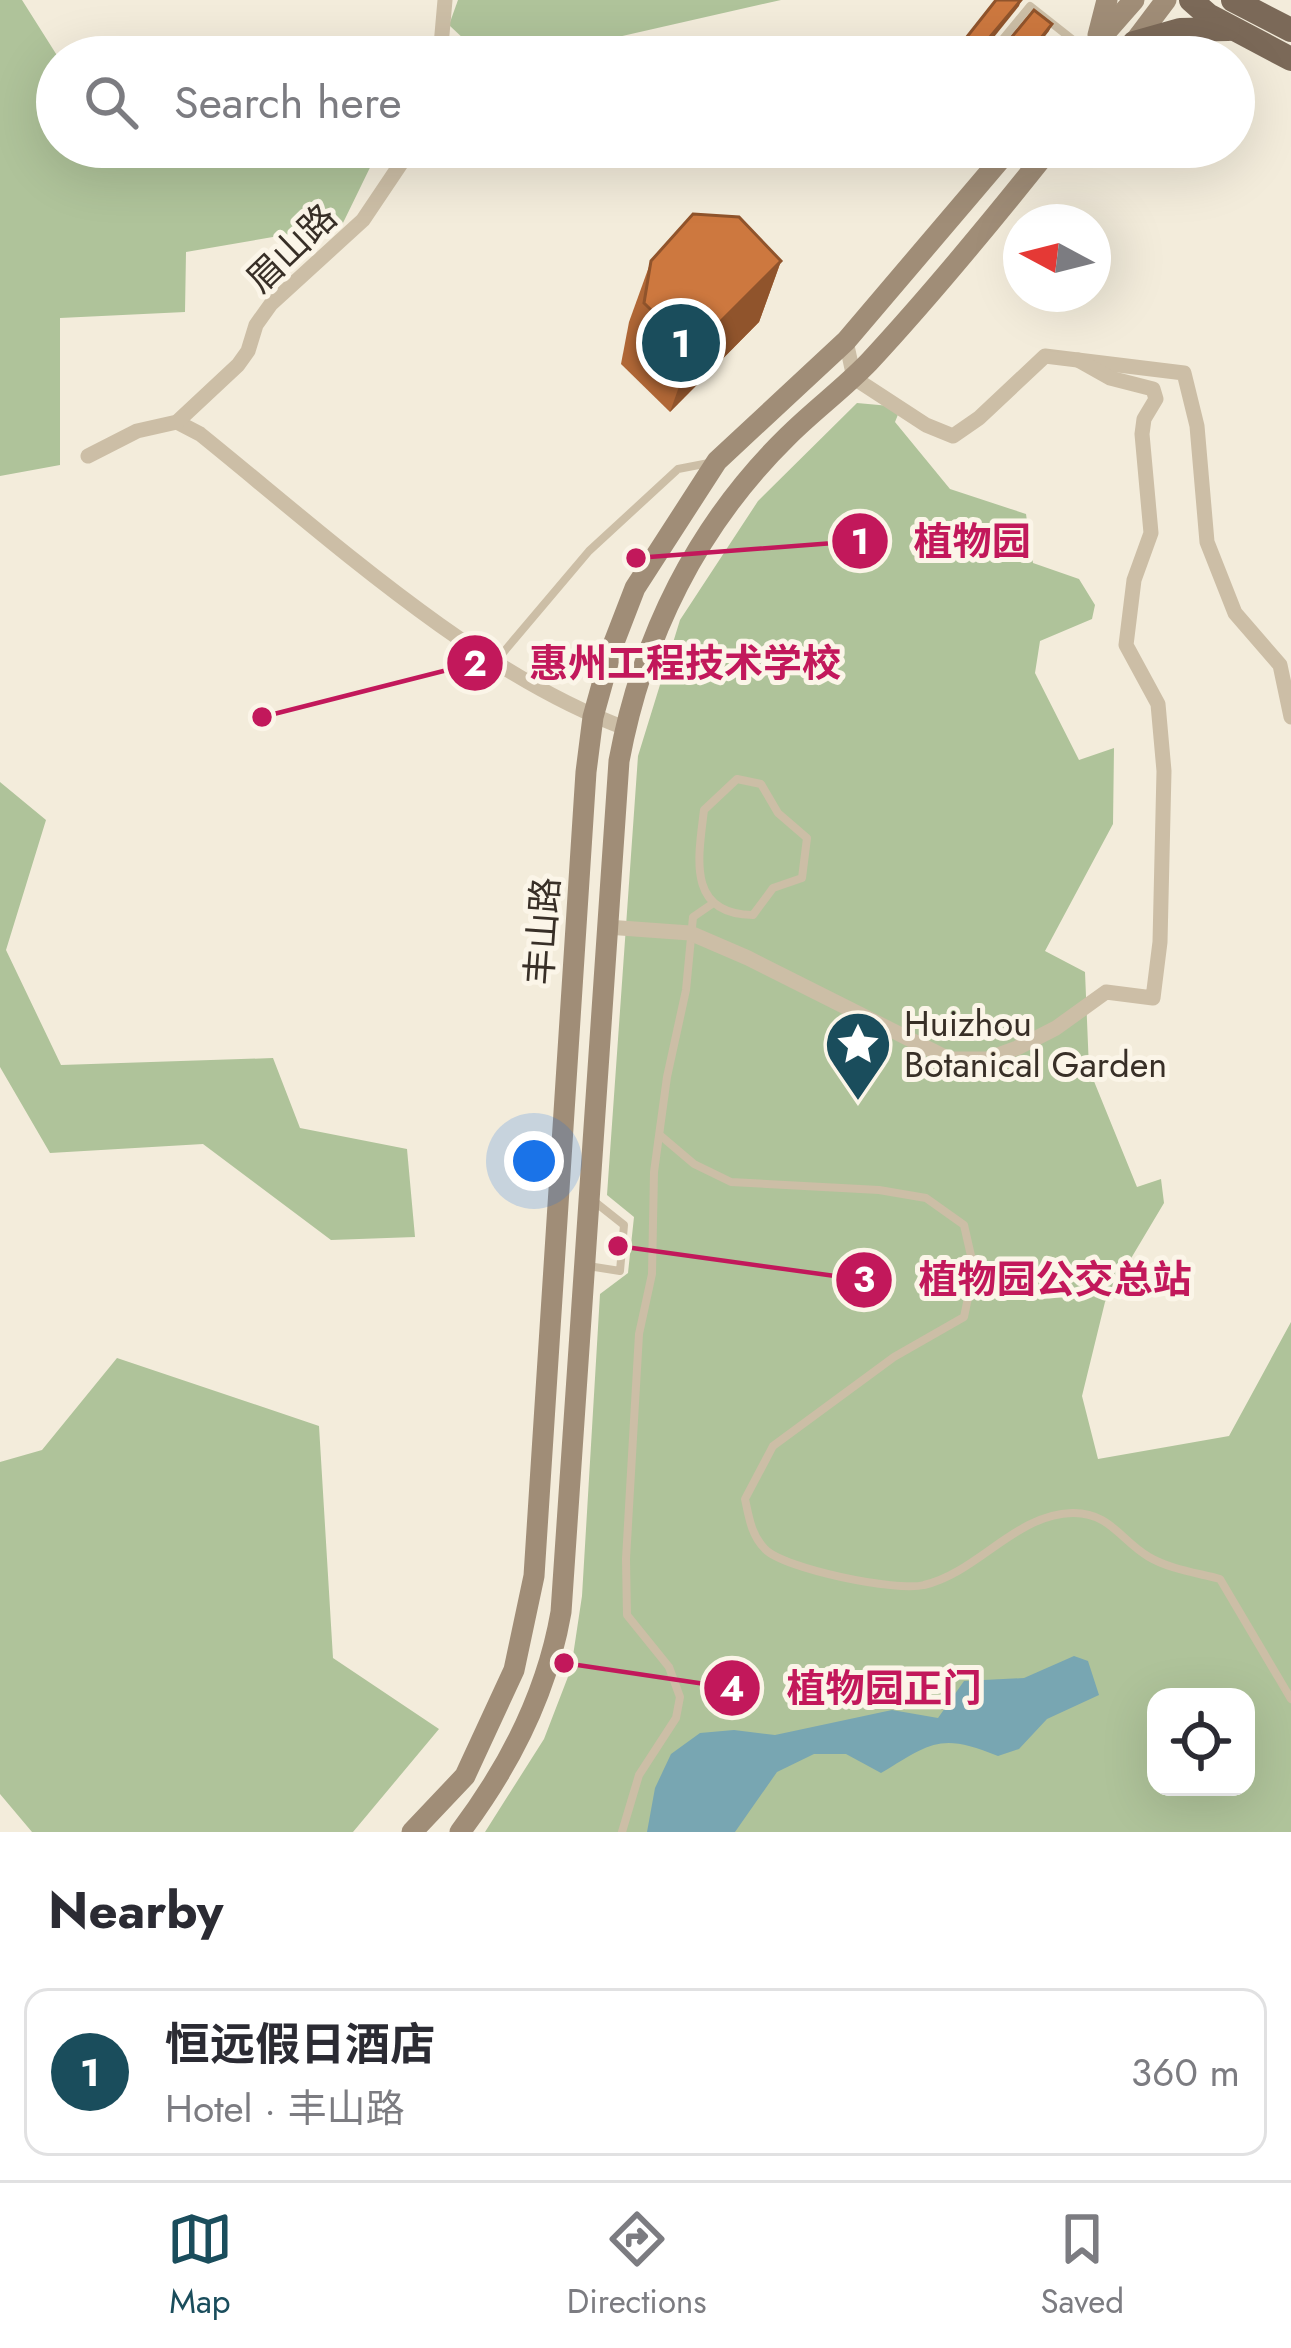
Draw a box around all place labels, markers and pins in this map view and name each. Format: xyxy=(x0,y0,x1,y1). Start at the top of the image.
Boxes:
pin: 1 xyxy=(642,298,720,388)
callout: 植物园 xyxy=(830,504,1055,579)
callout: 惠州工程技术学校 xyxy=(445,625,865,700)
place label: Huizhou Botanical Garden xyxy=(904,997,1167,1090)
place icon: Huizhou Botanical Garden xyxy=(823,1009,893,1103)
callout: 植物园公交总站 xyxy=(834,1242,1215,1317)
callout: 植物园正门 xyxy=(702,1651,1005,1726)

